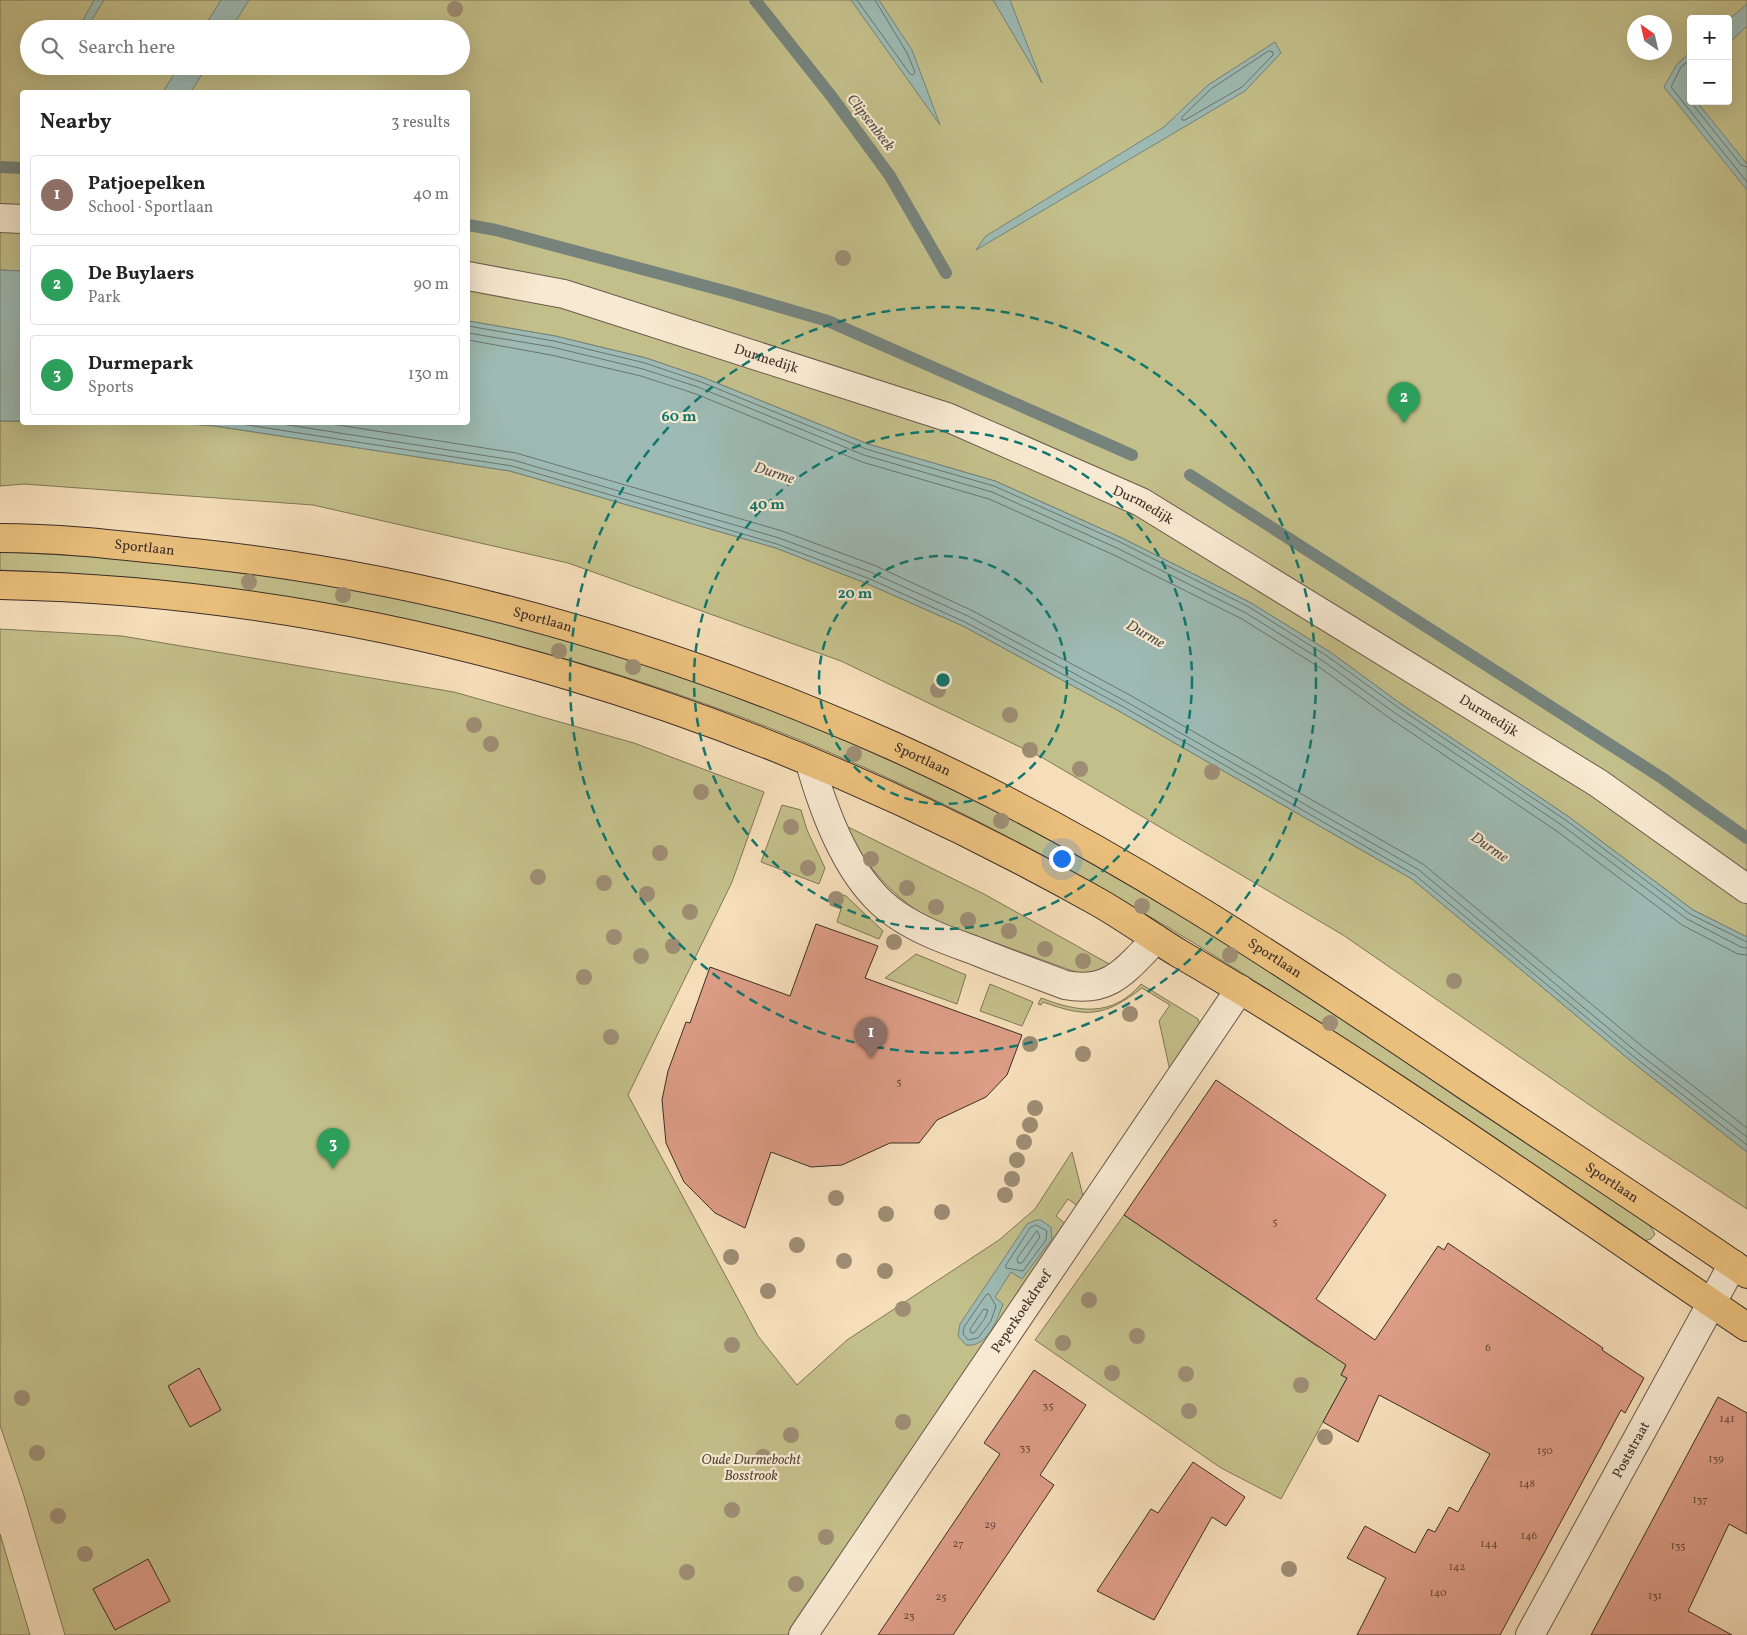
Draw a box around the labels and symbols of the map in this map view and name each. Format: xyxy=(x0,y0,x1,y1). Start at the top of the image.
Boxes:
north arrow xyxy=(1627,15,1672,60)
water label: Clipsenbeek xyxy=(841,90,899,156)
street label: Durmedijk xyxy=(732,340,801,378)
pin: 2 xyxy=(1388,382,1420,423)
text: 60 m xyxy=(662,407,697,428)
water label: Durme xyxy=(751,458,797,491)
street label: Durmedijk xyxy=(1110,481,1177,529)
text: 40 m xyxy=(749,495,785,516)
street label: Sportlaan xyxy=(114,535,176,560)
text: 20 m xyxy=(838,584,873,605)
street label: Sportlaan xyxy=(511,603,574,637)
water label: Durme xyxy=(1122,616,1169,655)
centre of rings xyxy=(934,671,952,689)
street label: Durmedijk xyxy=(1455,690,1522,742)
street label: Sportlaan xyxy=(891,738,954,781)
water label: Durme xyxy=(1466,828,1512,869)
your location xyxy=(1049,846,1075,872)
street label: Sportlaan xyxy=(1244,934,1305,983)
pin: 1 xyxy=(855,1017,887,1058)
house number: 5 xyxy=(896,1075,902,1090)
pin: 3 xyxy=(317,1128,349,1169)
street label: Sportlaan xyxy=(1581,1158,1642,1207)
house number: 5 xyxy=(1272,1215,1278,1230)
street label: Peperkoekdreef xyxy=(987,1266,1057,1357)
house number: 6 xyxy=(1485,1341,1491,1356)
house number: 35 xyxy=(1043,1399,1053,1414)
house number: 141 xyxy=(1719,1412,1735,1427)
street label: Poststraat xyxy=(1608,1418,1654,1482)
house number: 33 xyxy=(1019,1441,1031,1456)
house number: 150 xyxy=(1537,1444,1553,1459)
park label: Oude Durmebocht Bosstrook xyxy=(701,1451,801,1486)
house number: 139 xyxy=(1708,1452,1724,1467)
house number: 148 xyxy=(1519,1477,1536,1492)
house number: 137 xyxy=(1692,1493,1708,1508)
house number: 29 xyxy=(984,1518,996,1533)
house number: 146 xyxy=(1521,1529,1538,1544)
house number: 27 xyxy=(953,1537,963,1552)
house number: 144 xyxy=(1480,1537,1498,1552)
house number: 135 xyxy=(1670,1539,1686,1554)
house number: 142 xyxy=(1449,1560,1465,1575)
house number: 140 xyxy=(1429,1586,1447,1601)
house number: 131 xyxy=(1648,1589,1662,1604)
house number: 25 xyxy=(935,1590,947,1605)
house number: 23 xyxy=(903,1609,915,1624)

